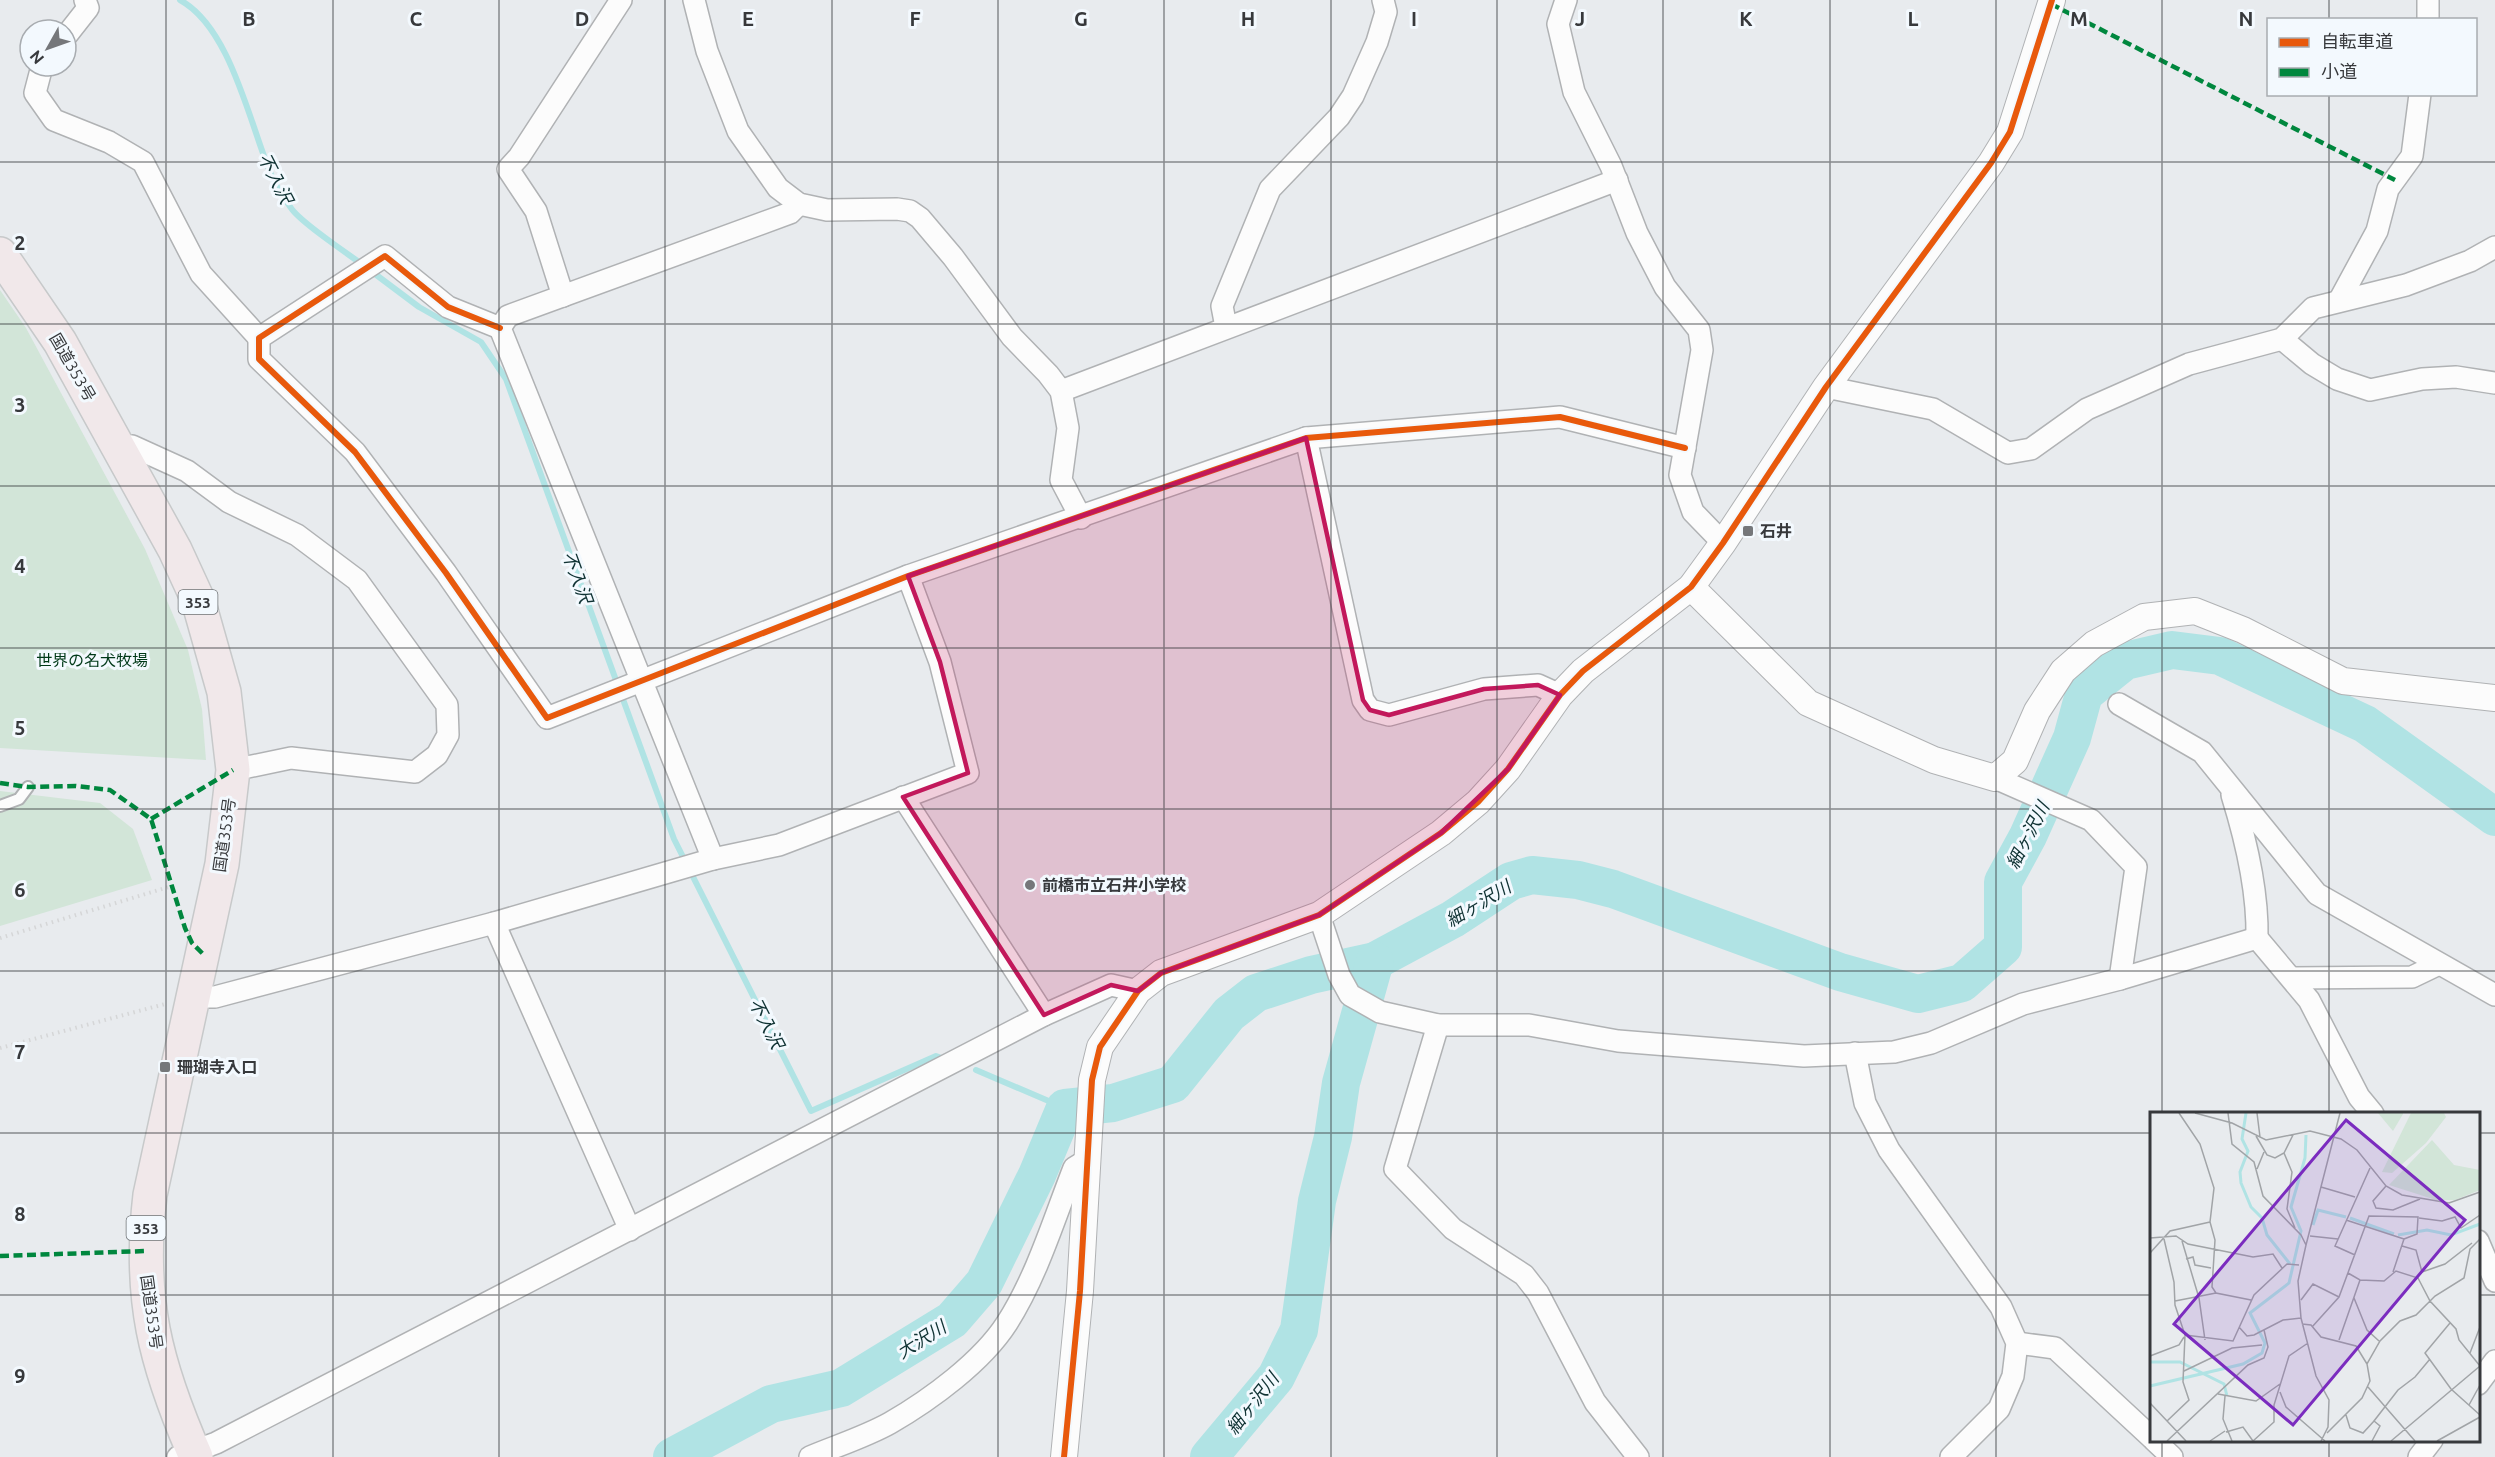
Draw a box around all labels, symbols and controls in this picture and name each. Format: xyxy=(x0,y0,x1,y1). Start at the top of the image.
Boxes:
text: B xyxy=(242,7,256,30)
text: C xyxy=(410,7,423,30)
text: D xyxy=(575,7,589,30)
text: E xyxy=(742,7,754,30)
text: F xyxy=(909,7,921,30)
text: G xyxy=(1074,7,1088,30)
text: H xyxy=(1241,7,1255,30)
text: I xyxy=(1411,7,1417,30)
text: J xyxy=(1575,7,1585,30)
text: K xyxy=(1739,7,1753,30)
text: L xyxy=(1908,7,1919,30)
text: M xyxy=(2070,7,2088,30)
text: N xyxy=(2239,7,2253,30)
north arrow xyxy=(18,18,78,78)
legend xyxy=(2267,18,2477,96)
text: 自転車道 xyxy=(2321,31,2393,51)
text: N xyxy=(26,47,47,68)
text: 小道 xyxy=(2321,61,2357,81)
water label: 不入沢 xyxy=(255,149,298,208)
text: 2 xyxy=(14,231,26,254)
street label: 国道353号 xyxy=(46,330,100,404)
text: 3 xyxy=(14,393,26,416)
place label: 石井 xyxy=(1760,522,1792,540)
marker: 石井 xyxy=(1741,524,1755,538)
water label: 不入沢 xyxy=(559,548,597,608)
text: 4 xyxy=(14,554,26,577)
road number: 353 xyxy=(178,590,218,614)
park label: 世界の名犬牧場 xyxy=(36,651,148,669)
text: 5 xyxy=(14,716,26,739)
street label: 国道353号 xyxy=(210,797,238,873)
water label: 細ヶ沢川 xyxy=(2002,797,2053,872)
water label: 細ヶ沢川 xyxy=(1442,875,1516,930)
place label: 前橋市立石井小学校 xyxy=(1042,876,1186,894)
text: 6 xyxy=(14,878,26,901)
marker: 前橋市立石井小学校 xyxy=(1023,878,1037,892)
water label: 不入沢 xyxy=(746,994,789,1053)
text: 7 xyxy=(14,1040,26,1063)
place label: 珊瑚寺入口 xyxy=(177,1058,257,1076)
marker: 珊瑚寺入口 xyxy=(158,1060,172,1074)
inset map xyxy=(2150,1112,2480,1442)
text: 8 xyxy=(14,1202,26,1225)
road number: 353 xyxy=(126,1216,166,1240)
street label: 国道353号 xyxy=(138,1274,166,1350)
water label: 大沢川 xyxy=(893,1315,951,1362)
text: 9 xyxy=(14,1364,26,1387)
water label: 細ヶ沢川 xyxy=(1222,1367,1283,1438)

